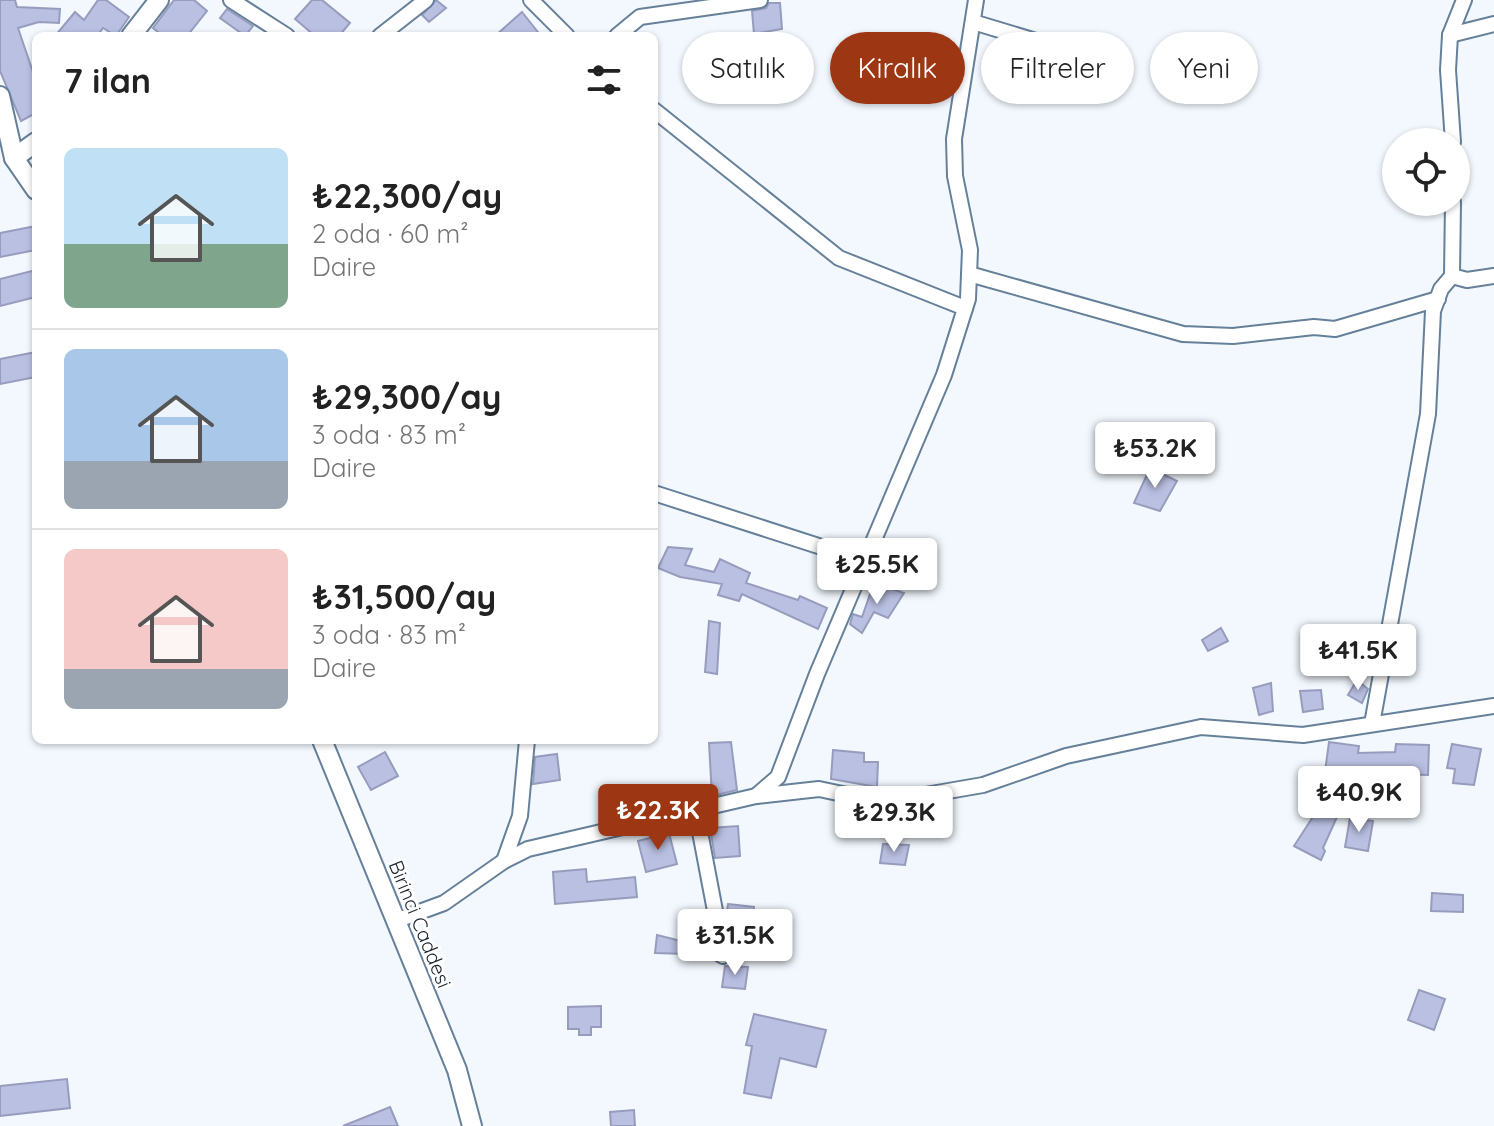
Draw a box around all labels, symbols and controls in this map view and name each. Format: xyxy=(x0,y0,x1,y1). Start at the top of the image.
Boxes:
chip: Satılık xyxy=(682,32,814,104)
chip: Kiralık xyxy=(830,32,965,104)
chip: Filtreler xyxy=(981,32,1134,104)
chip: Yeni xyxy=(1150,32,1258,104)
icon: filters xyxy=(582,58,626,102)
text: 7 ilan xyxy=(64,59,151,102)
map controls xyxy=(1382,128,1470,216)
button: locate xyxy=(1382,128,1470,216)
text: ₺22,300/ay xyxy=(312,174,502,217)
icon: home xyxy=(128,180,224,276)
text: 2 oda · 60 m² xyxy=(312,217,469,250)
text: Daire xyxy=(312,250,376,283)
text: ₺29,300/ay xyxy=(312,375,501,418)
icon: home xyxy=(128,381,224,477)
text: 3 oda · 83 m² xyxy=(312,418,466,451)
pin: ₺53.2K xyxy=(1090,422,1220,490)
text: ₺53.2K xyxy=(1113,431,1197,464)
text: Daire xyxy=(312,451,376,484)
pin: ₺25.5K xyxy=(812,538,942,606)
text: ₺25.5K xyxy=(835,547,919,580)
text: ₺31,500/ay xyxy=(312,575,496,618)
icon: home xyxy=(128,581,224,677)
text: 3 oda · 83 m² xyxy=(312,618,466,651)
pin: ₺41.5K xyxy=(1293,624,1423,692)
text: ₺41.5K xyxy=(1318,633,1398,666)
text: Daire xyxy=(312,651,376,684)
pin: ₺40.9K xyxy=(1294,766,1424,834)
text: ₺40.9K xyxy=(1316,775,1402,808)
pin: ₺22.3K xyxy=(593,784,723,852)
pin: ₺29.3K xyxy=(829,786,959,854)
text: ₺22.3K xyxy=(616,793,700,826)
text: ₺29.3K xyxy=(853,795,935,828)
street label: Birinci Caddesi xyxy=(384,856,457,991)
pin: ₺31.5K xyxy=(670,909,800,977)
text: ₺31.5K xyxy=(695,918,775,951)

